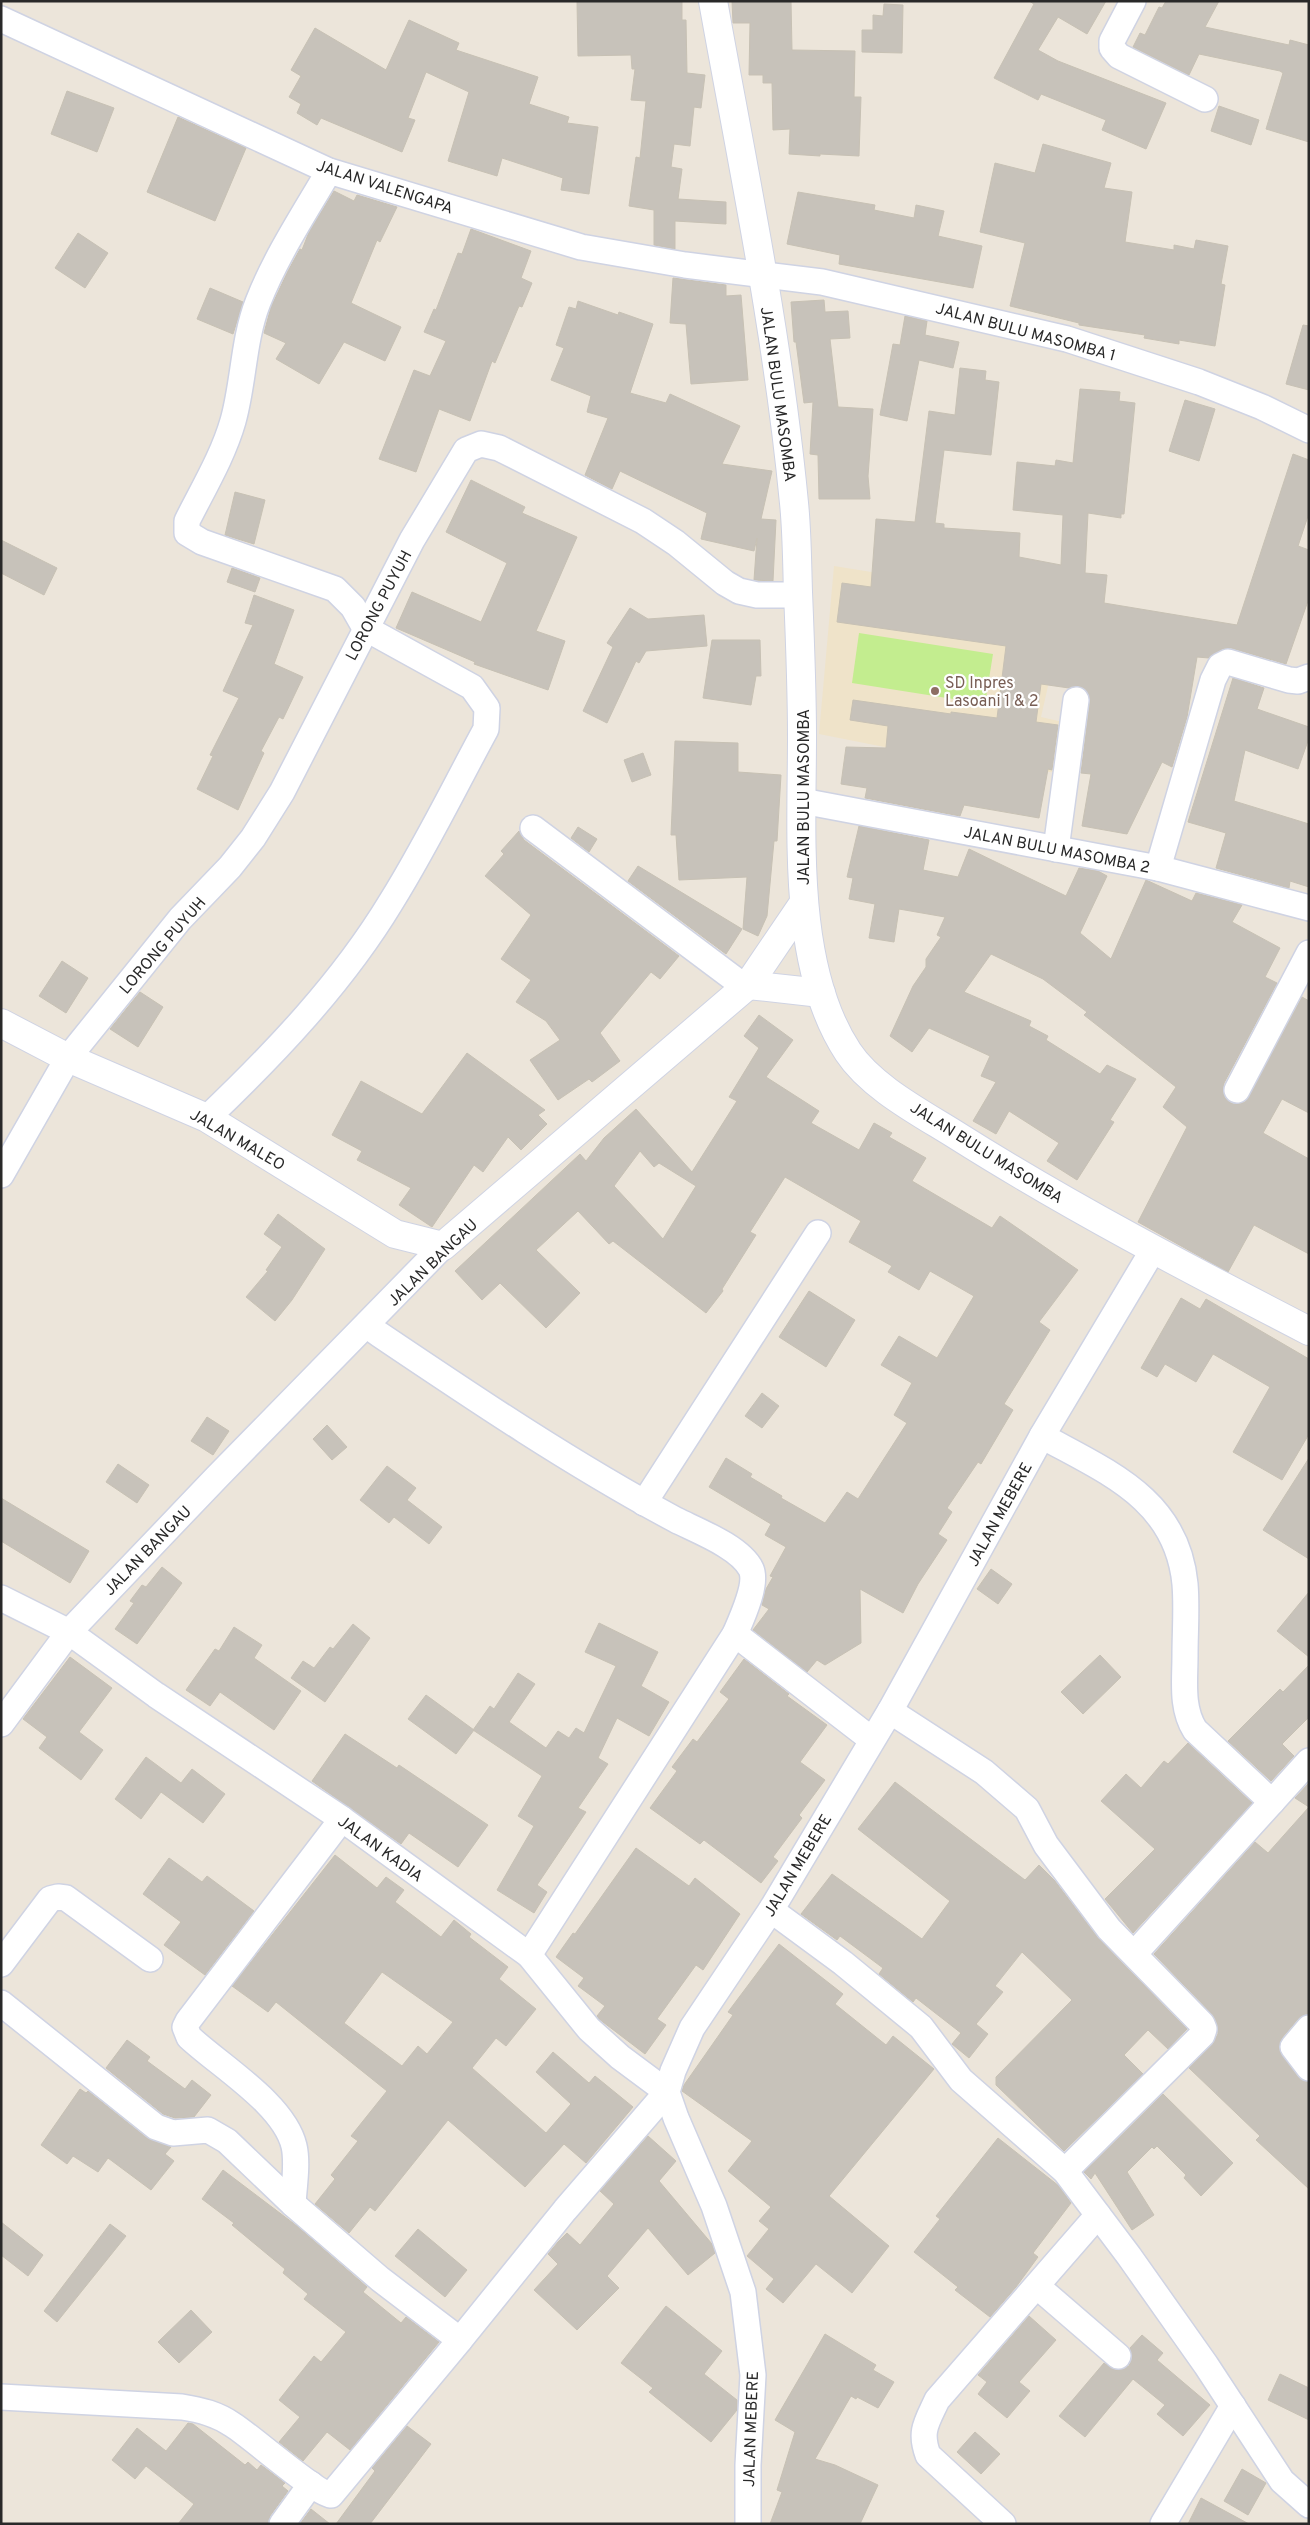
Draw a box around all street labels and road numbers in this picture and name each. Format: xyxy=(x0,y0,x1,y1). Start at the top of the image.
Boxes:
street label: JALAN VALENGAPA xyxy=(313,156,455,220)
street label: JALAN BULU MASOMBA 1 xyxy=(933,299,1118,367)
street label: JALAN BULU MASOMBA xyxy=(755,306,799,483)
street label: LORONG PUYUH xyxy=(342,547,417,665)
street label: JALAN BULU MASOMBA xyxy=(795,709,815,885)
street label: JALAN BULU MASOMBA 2 xyxy=(962,823,1151,879)
street label: LORONG PUYUH xyxy=(116,894,211,999)
street label: JALAN BULU MASOMBA xyxy=(906,1098,1066,1209)
street label: JALAN MALEO xyxy=(186,1105,288,1176)
street label: JALAN BANGAU xyxy=(384,1215,483,1311)
street label: JALAN MEBERE xyxy=(964,1459,1038,1571)
street label: JALAN BANGAU xyxy=(100,1502,196,1601)
street label: JALAN MEBERE xyxy=(760,1811,837,1921)
street label: JALAN KADIA xyxy=(333,1812,426,1887)
street label: JALAN MEBERE xyxy=(740,2371,764,2487)

